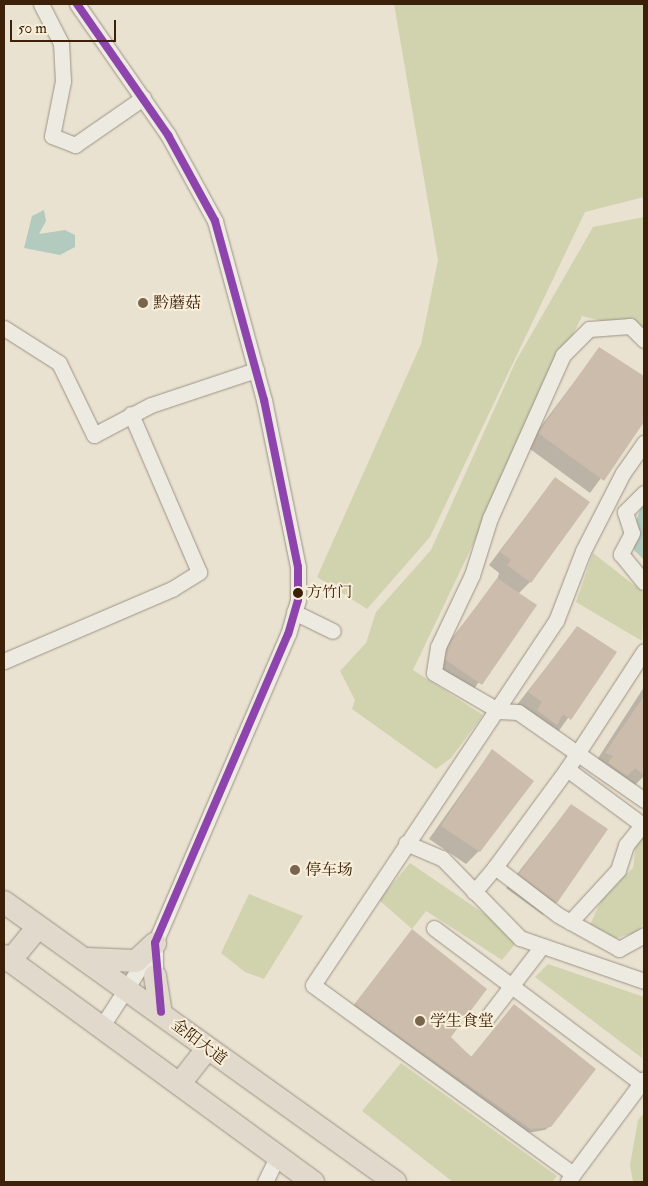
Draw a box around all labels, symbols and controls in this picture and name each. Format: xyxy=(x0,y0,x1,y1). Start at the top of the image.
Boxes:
scale bar xyxy=(12,10,119,42)
text: 50 m xyxy=(18,19,47,38)
place label: 黔蘑菇 xyxy=(153,293,201,313)
marker: 黔蘑菇 xyxy=(137,297,149,309)
place label: 方竹门 xyxy=(307,584,352,602)
marker: 方竹门 xyxy=(293,588,303,598)
place label: 停车场 xyxy=(305,860,353,880)
marker: 停车场 xyxy=(289,864,301,876)
place label: 学生食堂 xyxy=(430,1011,494,1031)
street label: 金阳大道 xyxy=(168,1015,230,1069)
marker: 学生食堂 xyxy=(414,1015,426,1027)

